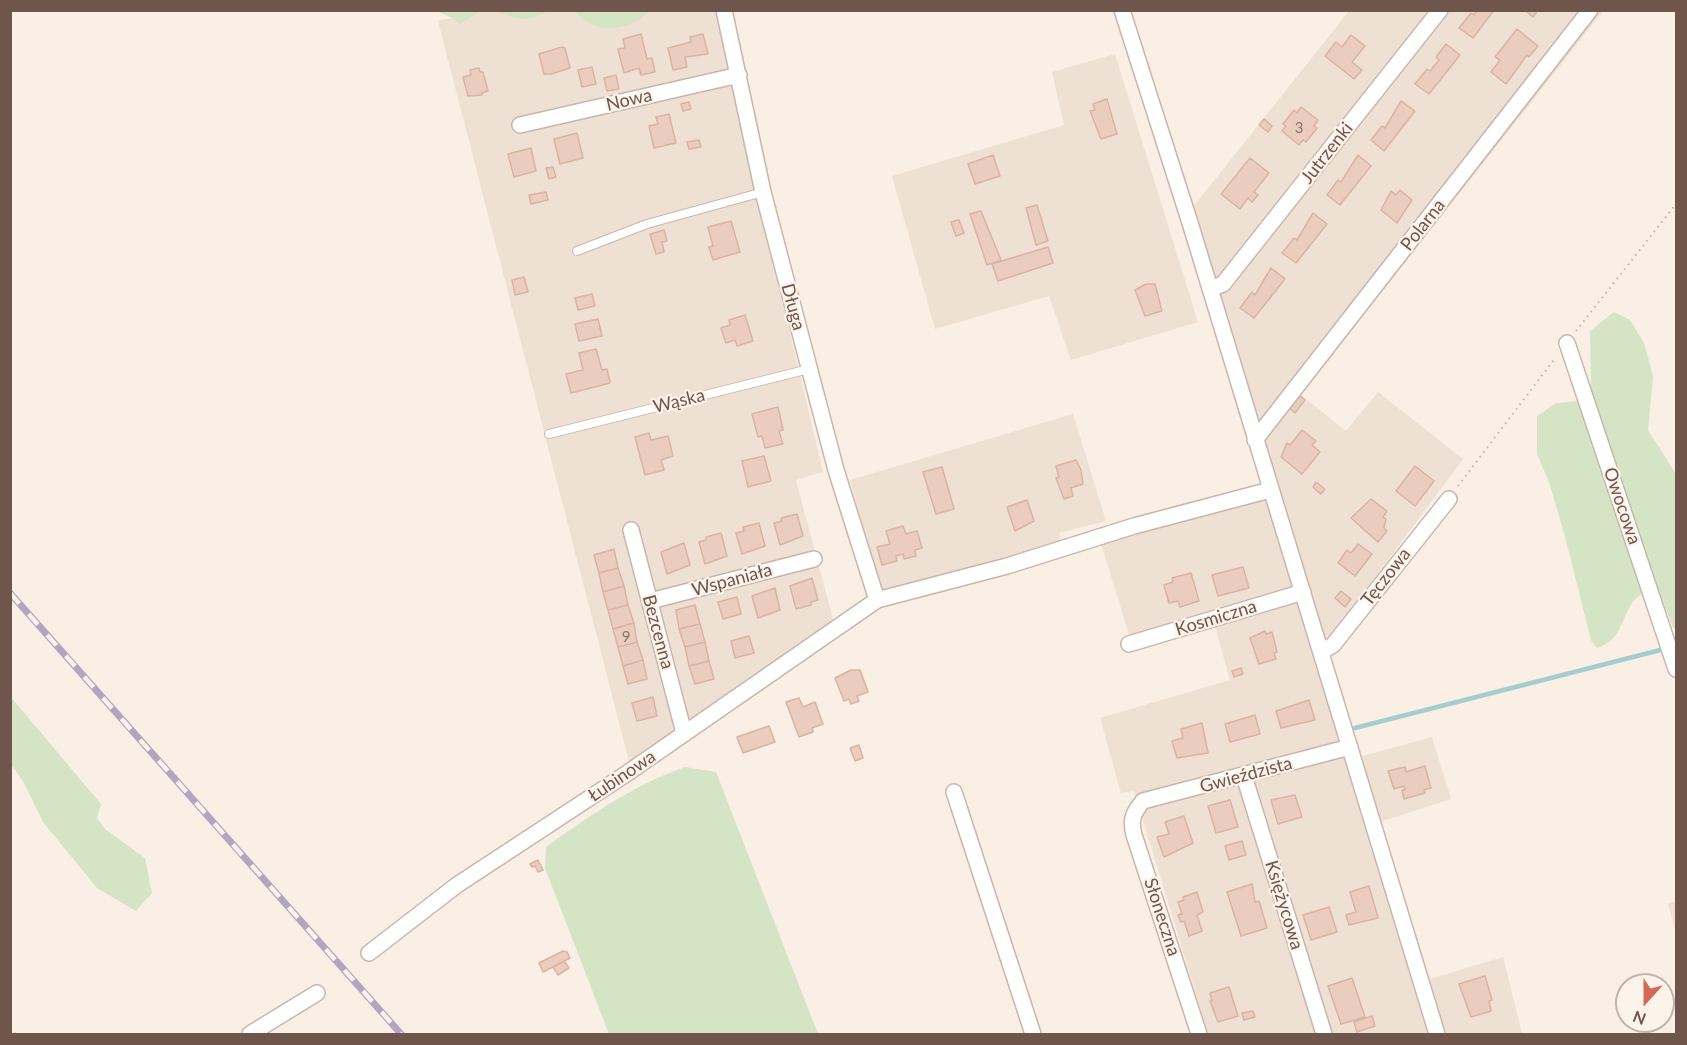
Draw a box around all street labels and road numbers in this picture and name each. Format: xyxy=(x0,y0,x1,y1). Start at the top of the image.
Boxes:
street label: Nowa xyxy=(604,84,654,116)
street label: Jutrzenki xyxy=(1297,118,1357,188)
street label: Polarna xyxy=(1396,195,1450,255)
street label: Długa xyxy=(776,281,810,333)
street label: Wąska xyxy=(651,384,707,418)
street label: Owocowa xyxy=(1599,465,1645,547)
street label: Tęczowa xyxy=(1357,544,1415,610)
street label: Wspaniała xyxy=(689,559,775,601)
street label: Bezcenna xyxy=(638,593,678,671)
street label: Kosmiczna xyxy=(1173,595,1259,641)
street label: Łubinowa xyxy=(584,746,660,806)
street label: Gwieździsta xyxy=(1197,752,1295,798)
street label: Księżycowa xyxy=(1260,858,1308,952)
street label: Słoneczna xyxy=(1139,875,1185,959)

